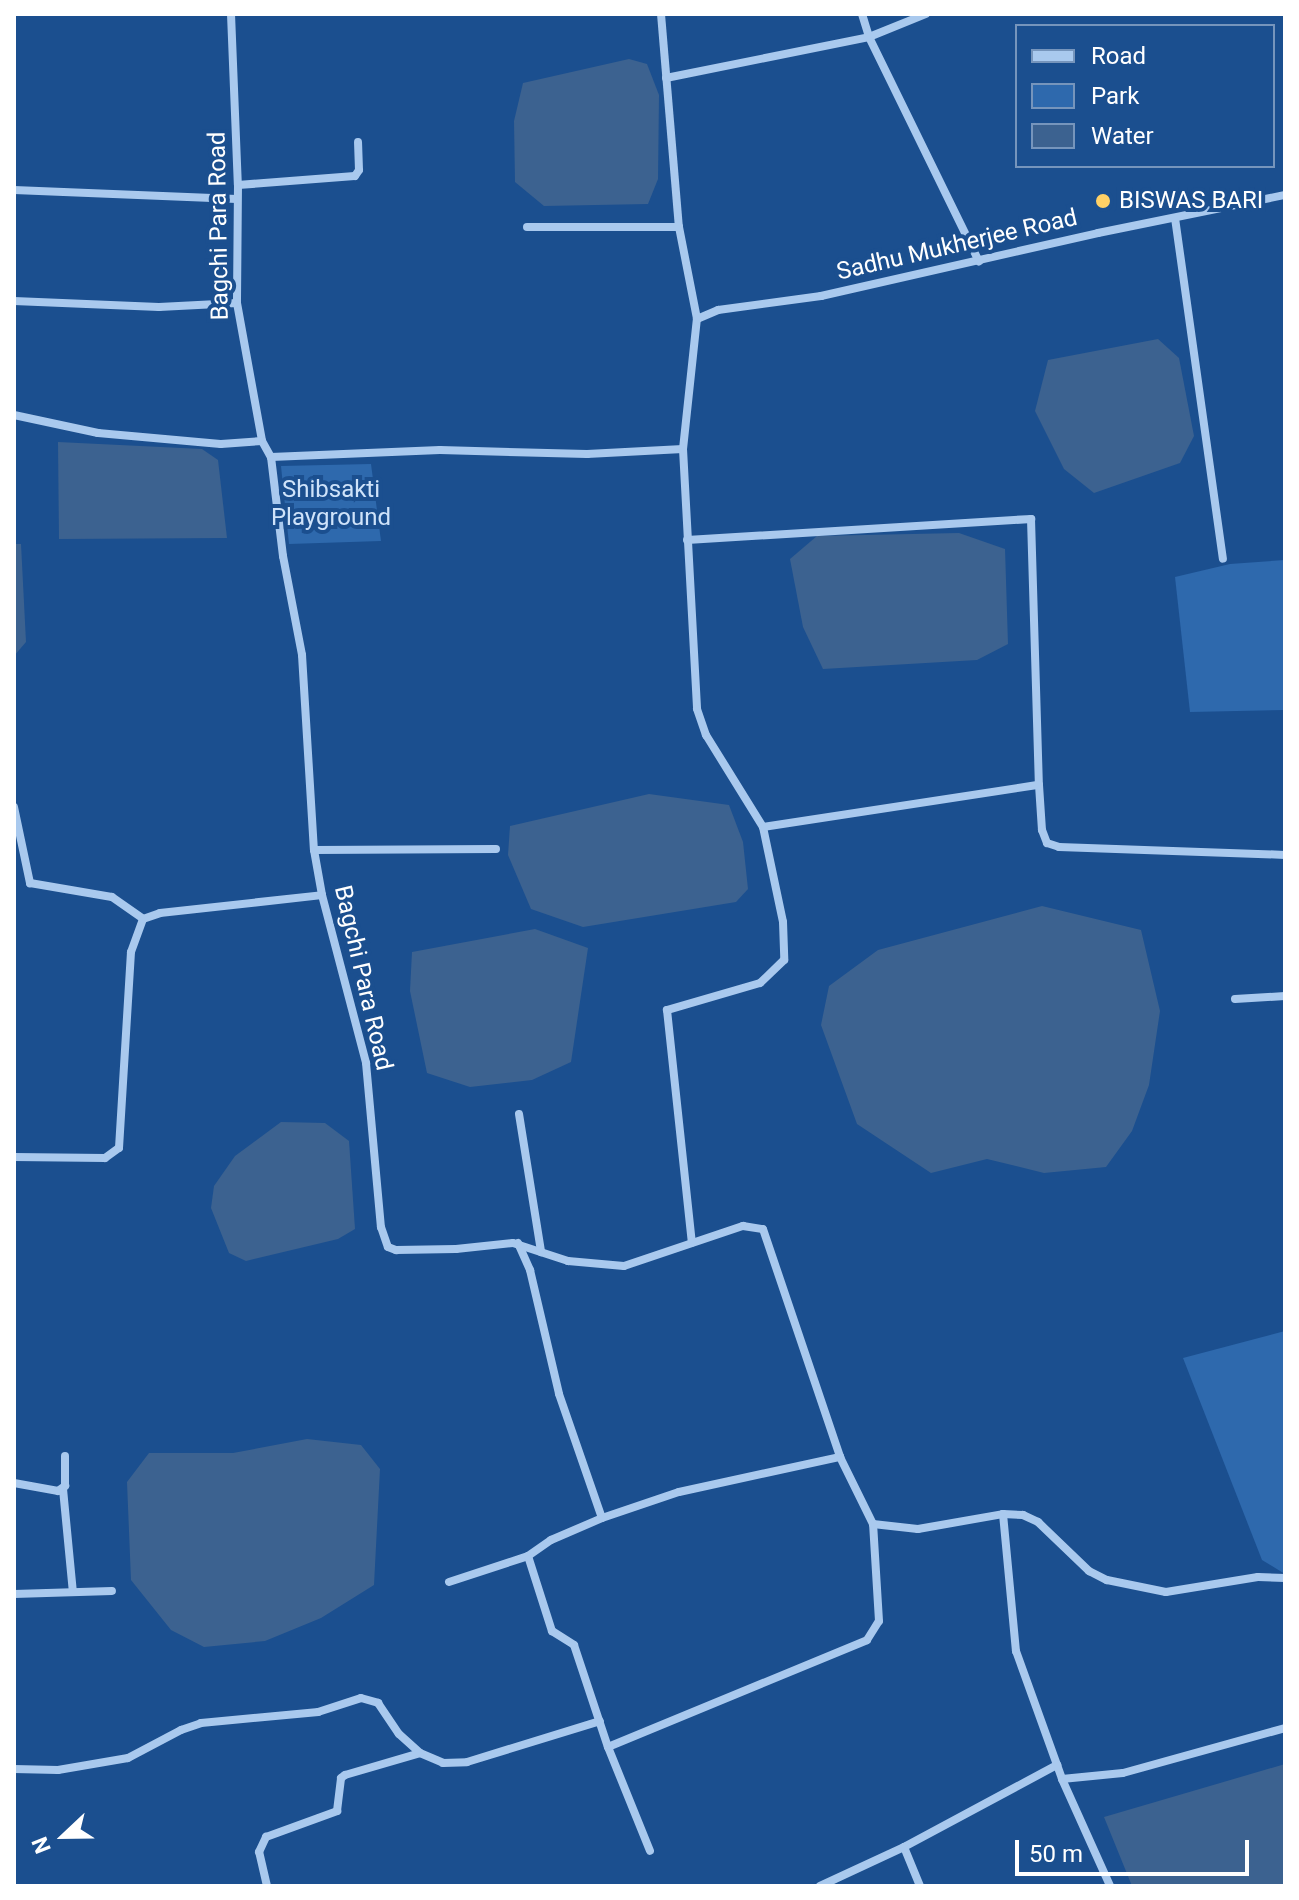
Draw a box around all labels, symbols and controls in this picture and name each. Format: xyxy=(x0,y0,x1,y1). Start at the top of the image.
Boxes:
legend xyxy=(1015,24,1275,168)
text: Road xyxy=(1091,42,1146,70)
text: Park xyxy=(1091,82,1139,110)
text: Water xyxy=(1091,122,1154,150)
street label: Bagchi Para Road xyxy=(203,131,235,321)
place label: BISWAS BARI xyxy=(1119,187,1263,215)
marker: BISWAS BARI xyxy=(1094,192,1112,210)
street label: Sadhu Mukherjee Road xyxy=(834,203,1080,287)
park label: Shibsakti Playground xyxy=(271,476,391,532)
street label: Bagchi Para Road xyxy=(328,883,398,1073)
north arrow xyxy=(24,1796,104,1876)
scale bar xyxy=(1019,1824,1253,1874)
text: N xyxy=(27,1833,56,1857)
text: 50 m xyxy=(1029,1840,1083,1868)

